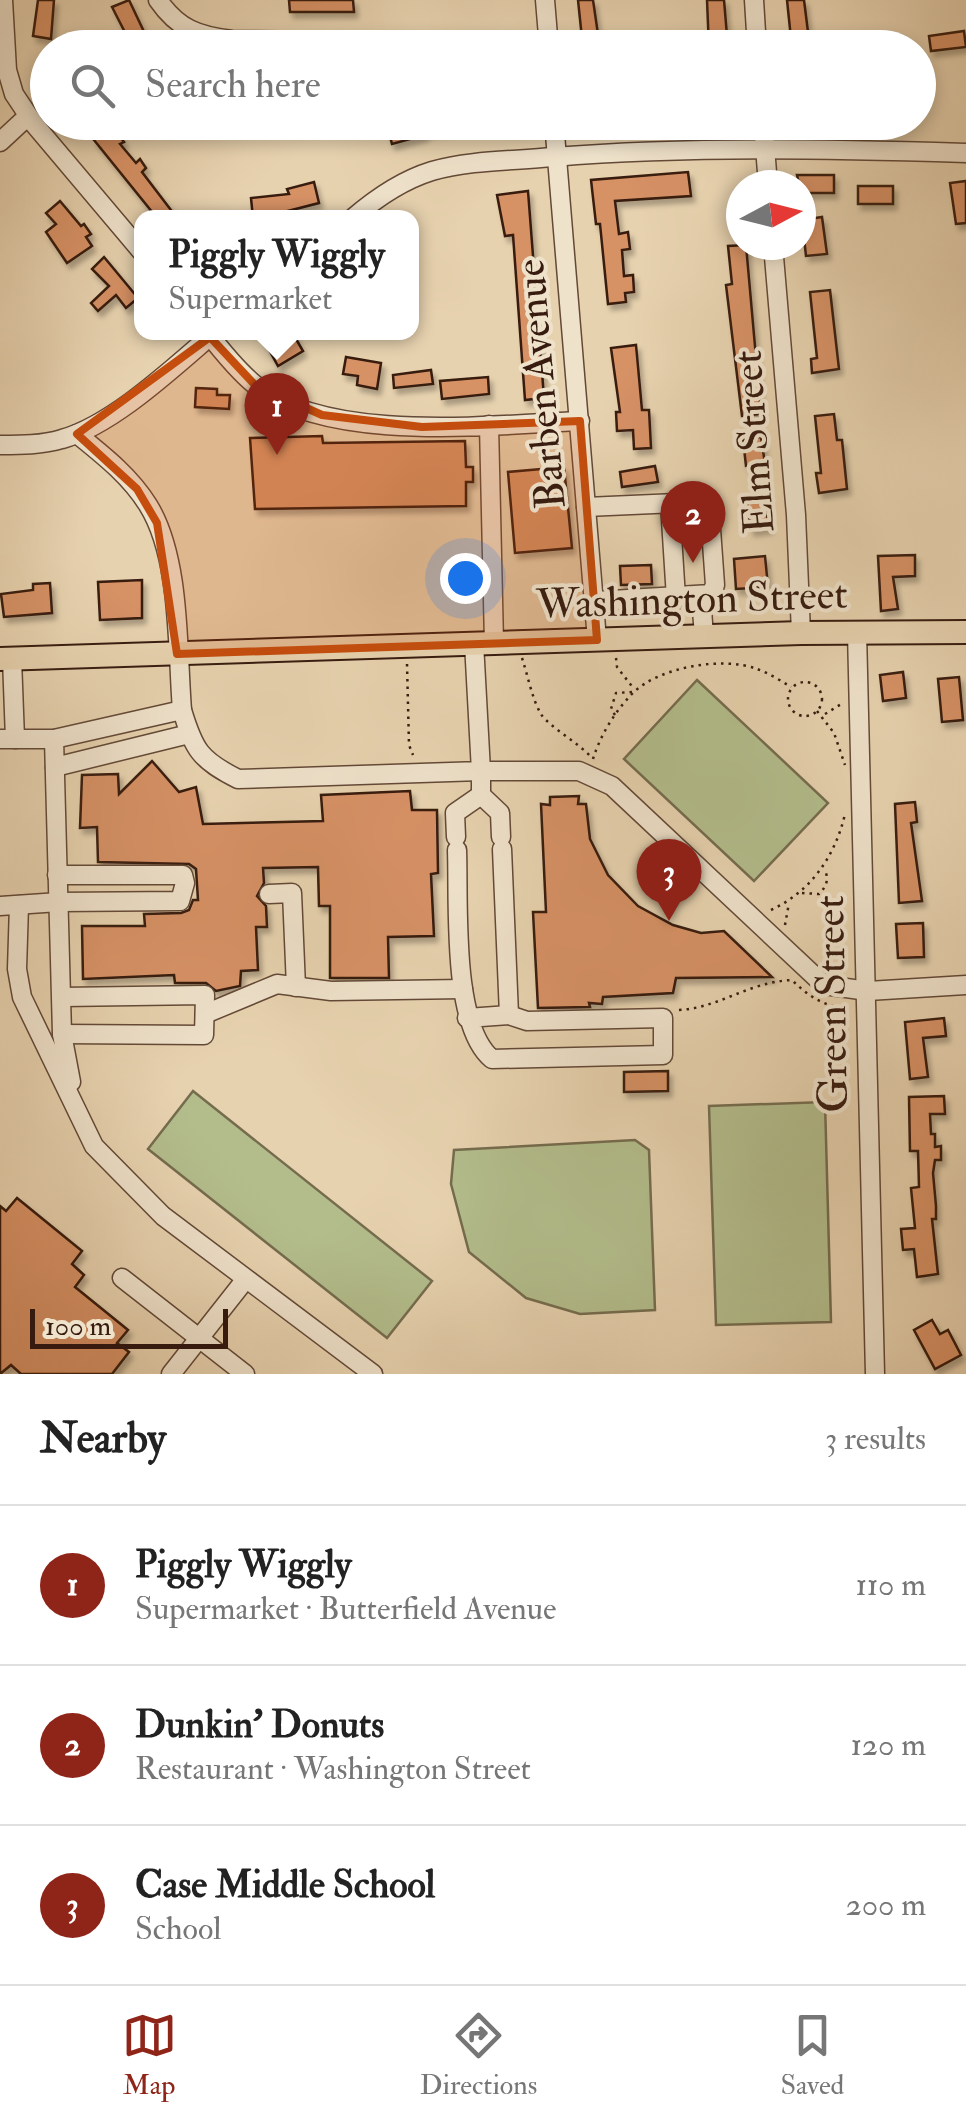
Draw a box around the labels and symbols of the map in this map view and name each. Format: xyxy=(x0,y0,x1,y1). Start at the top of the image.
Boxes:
north arrow xyxy=(726,170,816,260)
street label: Barben Avenue xyxy=(504,257,578,511)
street label: Elm Street xyxy=(722,349,786,535)
pin: 1 xyxy=(244,372,310,455)
pin: 2 xyxy=(660,480,726,563)
your location xyxy=(440,553,491,604)
street label: Washington Street xyxy=(534,569,849,631)
pin: 3 xyxy=(636,838,702,921)
street label: Green Street xyxy=(804,895,860,1113)
scale bar xyxy=(30,1304,228,1348)

